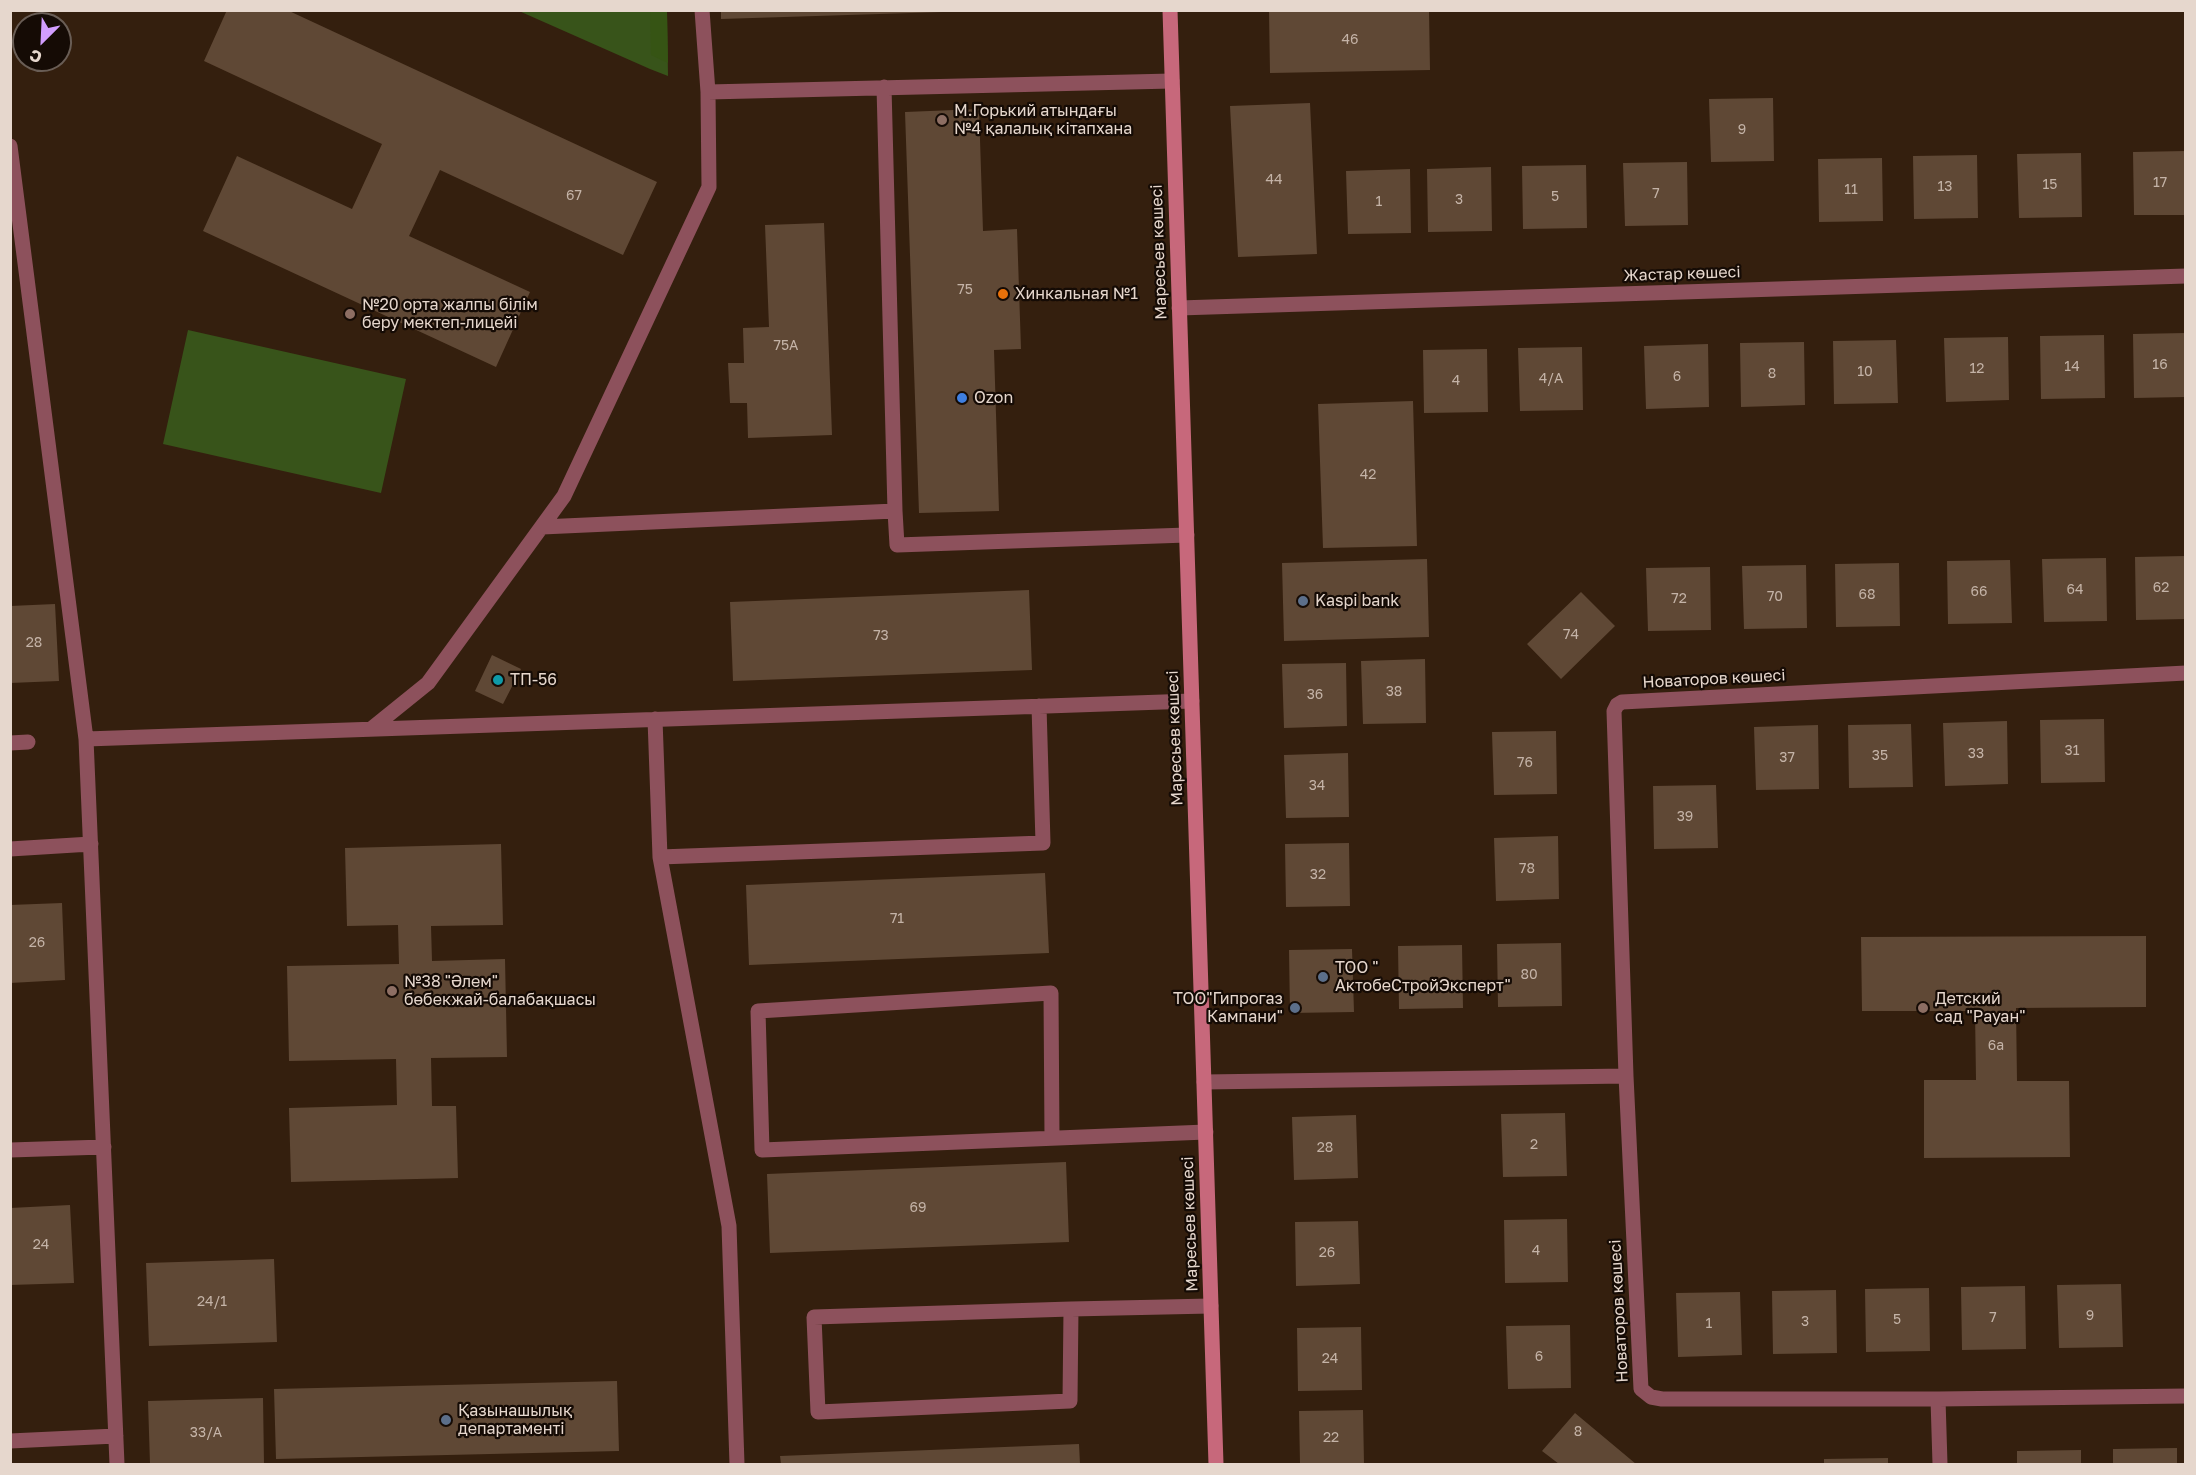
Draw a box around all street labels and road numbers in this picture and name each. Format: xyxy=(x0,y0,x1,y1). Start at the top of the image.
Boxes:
street label: Маресьев көшесі xyxy=(1147,184,1171,320)
street label: Жастар көшесі xyxy=(1623,262,1741,286)
street label: Новаторов көшесі xyxy=(1642,666,1786,692)
street label: Маресьев көшесі xyxy=(1163,670,1187,806)
street label: Маресьев көшесі xyxy=(1178,1156,1202,1292)
street label: Новаторов көшесі xyxy=(1606,1239,1632,1383)

